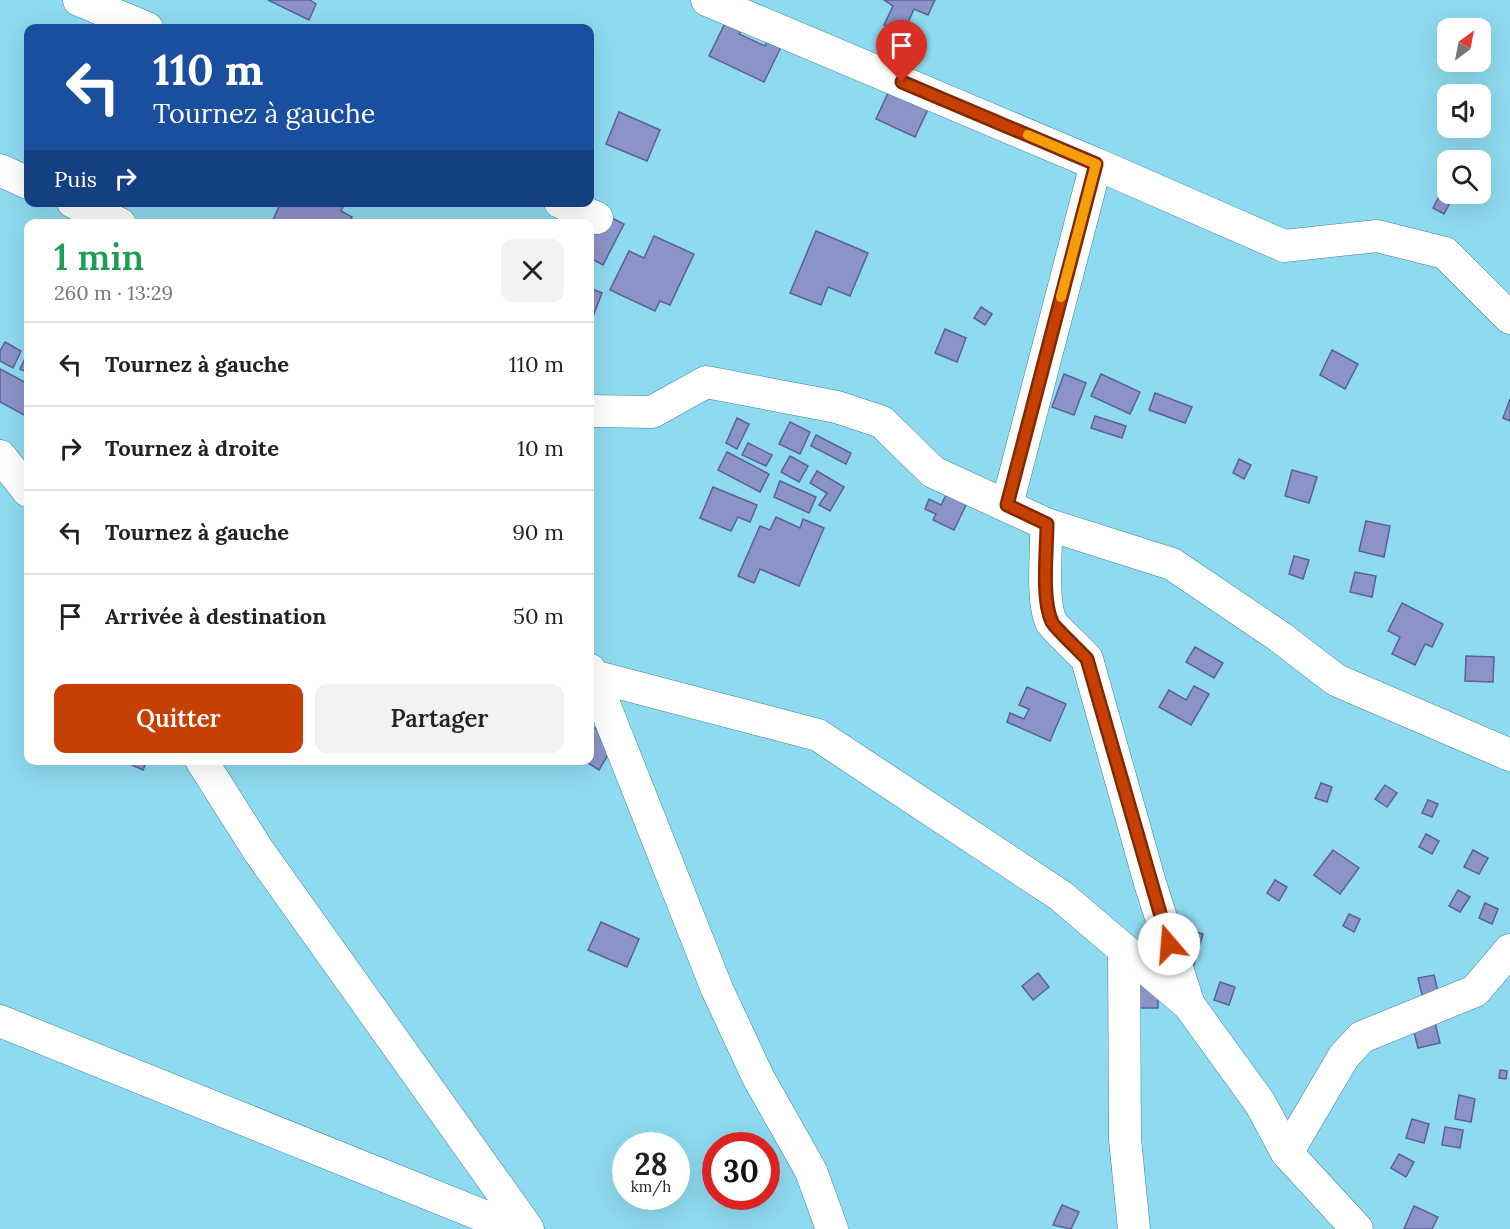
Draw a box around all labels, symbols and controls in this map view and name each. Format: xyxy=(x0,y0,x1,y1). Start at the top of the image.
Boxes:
north arrow xyxy=(1437,18,1491,72)
map controls xyxy=(1437,18,1491,204)
pin xyxy=(876,20,927,82)
icon: arrive xyxy=(885,29,918,62)
text: 110 m xyxy=(153,43,264,97)
icon: left xyxy=(54,48,132,126)
button: sound xyxy=(1437,84,1491,138)
text: Tournez à gauche xyxy=(153,96,376,130)
button: search xyxy=(1437,150,1491,204)
icon: right xyxy=(109,162,142,195)
text: Puis xyxy=(54,165,97,193)
text: 1 min xyxy=(54,234,144,280)
button: close xyxy=(501,239,564,302)
text: 260 m · 13:29 xyxy=(54,280,173,305)
icon: left xyxy=(54,348,87,381)
text: Tournez à gauche xyxy=(105,350,289,378)
text: 110 m xyxy=(509,350,564,378)
icon: right xyxy=(54,432,87,465)
text: Tournez à droite xyxy=(105,434,279,462)
text: 10 m xyxy=(517,434,564,462)
icon: left xyxy=(54,516,87,549)
text: Tournez à gauche xyxy=(105,518,289,546)
text: 90 m xyxy=(512,518,564,546)
icon: arrive xyxy=(54,600,87,633)
text: Arrivée à destination xyxy=(105,602,326,630)
text: 50 m xyxy=(513,602,564,630)
button: Quitter xyxy=(54,684,303,753)
button: Partager xyxy=(315,684,564,753)
position arrow xyxy=(1137,912,1201,976)
speed limit sign: 30 xyxy=(702,1132,780,1210)
text: 28 xyxy=(634,1145,668,1183)
text: km/h xyxy=(631,1177,671,1196)

